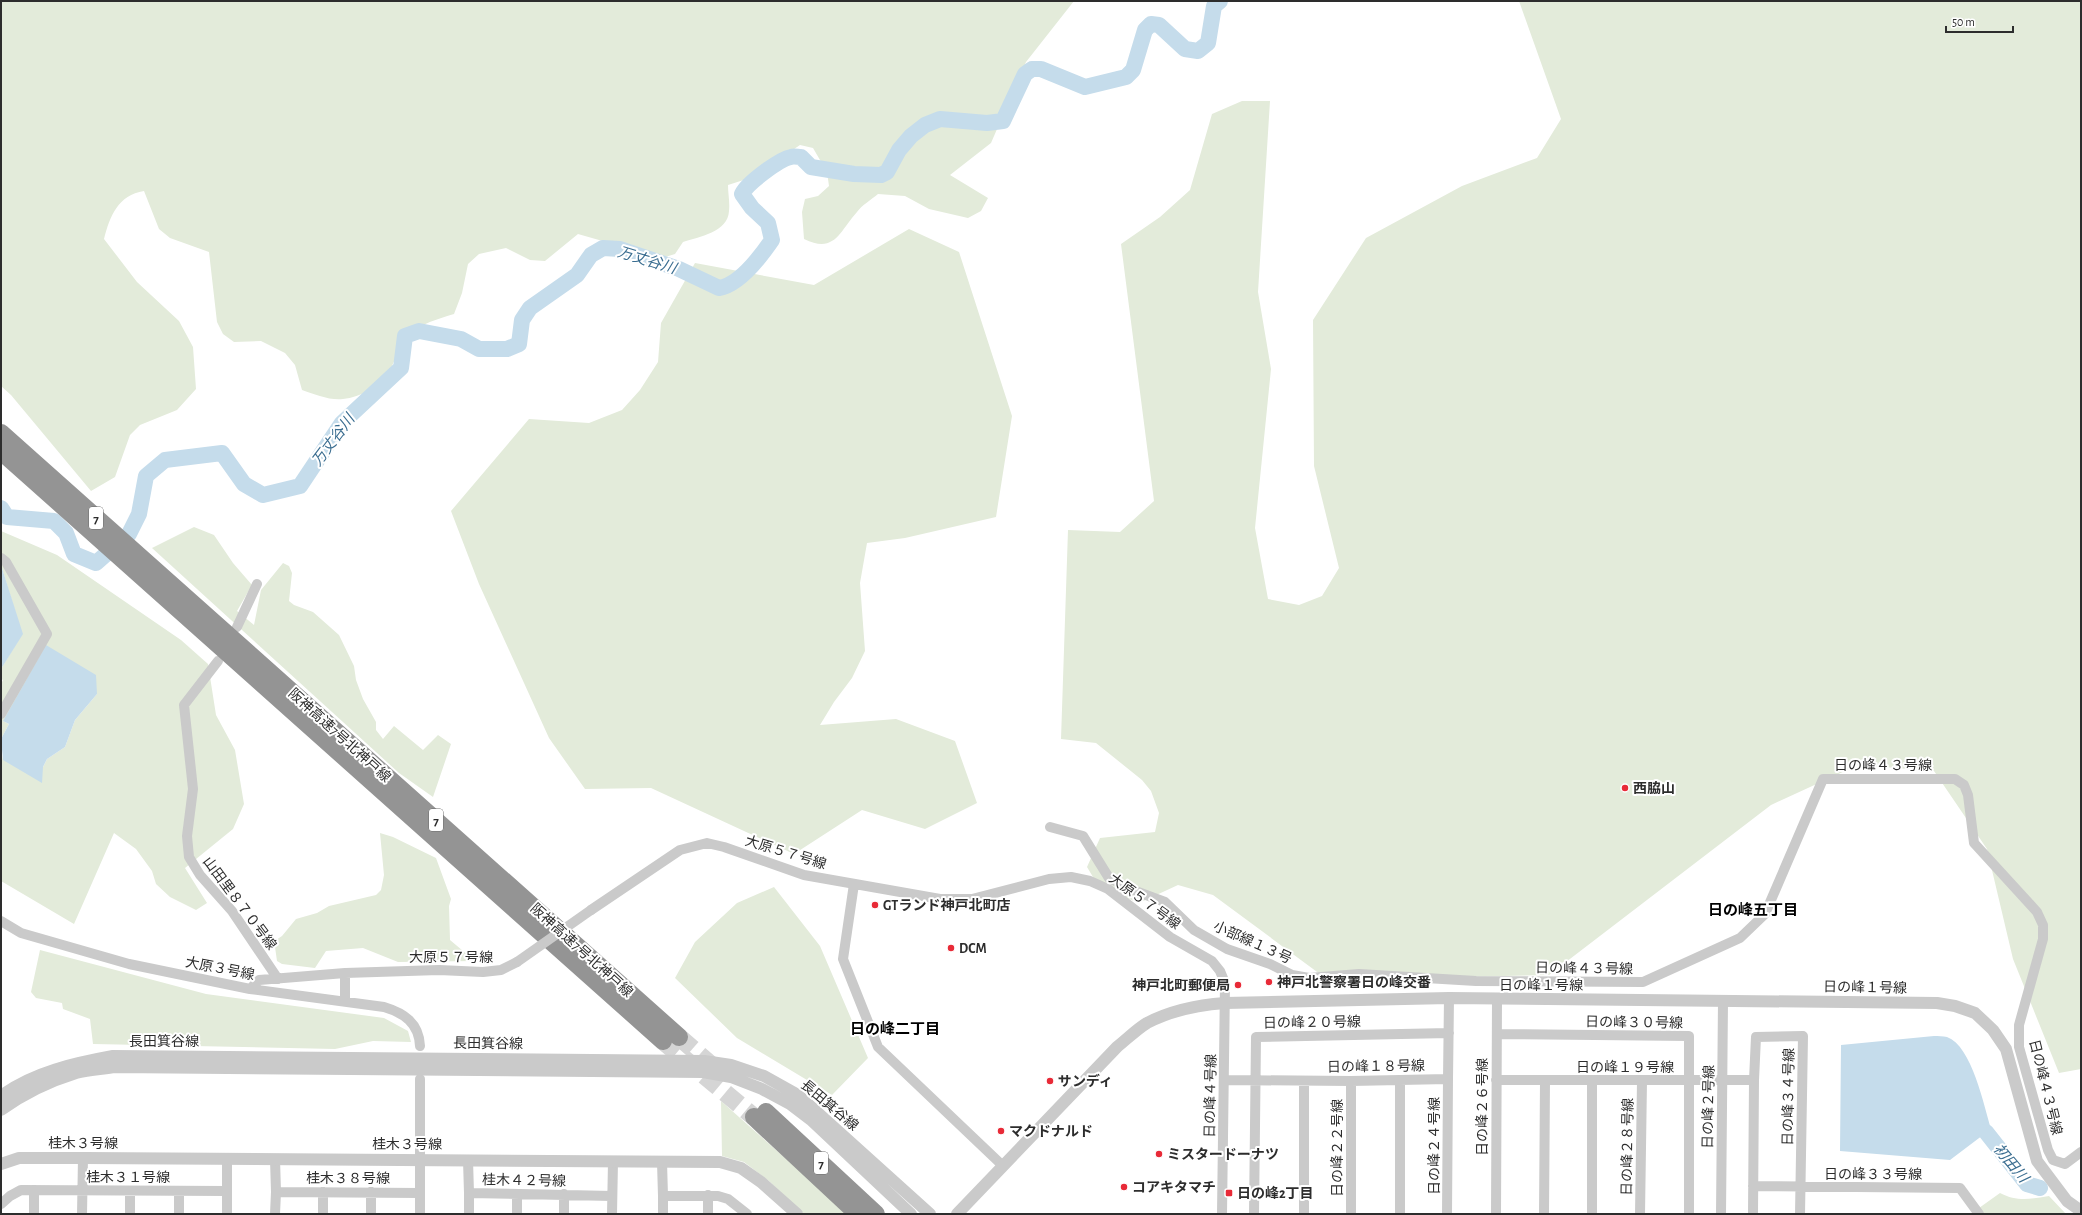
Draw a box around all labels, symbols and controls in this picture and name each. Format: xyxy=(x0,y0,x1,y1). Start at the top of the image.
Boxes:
scale bar xyxy=(1946,8,2013,34)
text: 50 m xyxy=(1952,16,1975,28)
water label: 万丈谷川 xyxy=(616,244,680,277)
water label: 万丈谷川 xyxy=(309,410,359,469)
road number: 7 xyxy=(89,507,103,529)
street label: 阪神高速7号北神戸線 xyxy=(286,685,394,785)
street label: 日の峰４３号線 xyxy=(1834,757,1932,773)
place label: 西脇山 xyxy=(1633,781,1675,796)
marker: 西脇山 xyxy=(1620,783,1630,793)
road number: 7 xyxy=(429,809,443,831)
street label: 大原５７号線 xyxy=(743,833,828,872)
street label: 山田里８７０号線 xyxy=(200,854,279,953)
street label: 大原５７号線 xyxy=(1106,871,1183,932)
place label: GTランド神戸北町店 xyxy=(883,897,1010,913)
street label: 阪神高速7号北神戸線 xyxy=(528,900,636,1000)
marker: GTランド神戸北町店 xyxy=(870,900,880,910)
district label: 日の峰五丁目 xyxy=(1708,901,1798,918)
street label: 小部線１３号 xyxy=(1211,919,1294,966)
place label: DCM xyxy=(959,942,987,956)
marker: DCM xyxy=(946,943,956,953)
street label: 大原５７号線 xyxy=(409,950,493,965)
street label: 大原３号線 xyxy=(184,954,256,983)
street label: 日の峰４３号線 xyxy=(1535,959,1633,977)
place label: 神戸北警察署日の峰交番 xyxy=(1277,974,1431,990)
place label: 神戸北町郵便局 xyxy=(1132,977,1230,993)
marker: 神戸北警察署日の峰交番 xyxy=(1264,977,1274,987)
street label: 日の峰１号線 xyxy=(1499,977,1583,993)
street label: 日の峰１号線 xyxy=(1823,978,1907,996)
marker: 神戸北町郵便局 xyxy=(1233,980,1243,990)
street label: 日の峰２０号線 xyxy=(1263,1013,1361,1031)
street label: 日の峰３０号線 xyxy=(1585,1013,1683,1031)
district label: 日の峰二丁目 xyxy=(850,1020,940,1037)
street label: 長田箕谷線 xyxy=(129,1033,199,1049)
street label: 長田箕谷線 xyxy=(453,1034,523,1052)
street label: 日の峰４３号線 xyxy=(2026,1038,2066,1136)
street label: 日の峰３４号線 xyxy=(1779,1048,1797,1146)
street label: 日の峰４号線 xyxy=(1201,1054,1219,1138)
street label: 日の峰１８号線 xyxy=(1327,1057,1425,1075)
street label: 日の峰２６号線 xyxy=(1474,1058,1490,1156)
street label: 日の峰１９号線 xyxy=(1576,1059,1674,1075)
street label: 日の峰２号線 xyxy=(1699,1065,1717,1149)
place label: サンディ xyxy=(1058,1073,1113,1089)
street label: 長田箕谷線 xyxy=(798,1076,862,1134)
marker: サンディ xyxy=(1045,1076,1055,1086)
street label: 日の峰２４号線 xyxy=(1426,1097,1442,1195)
street label: 日の峰２８号線 xyxy=(1618,1098,1636,1196)
street label: 日の峰２２号線 xyxy=(1329,1099,1345,1197)
place label: マクドナルド xyxy=(1009,1124,1093,1139)
marker: マクドナルド xyxy=(996,1126,1006,1136)
street label: 桂木３号線 xyxy=(48,1136,118,1151)
street label: 桂木３号線 xyxy=(372,1137,442,1152)
water label: 初田川 xyxy=(1990,1141,2033,1187)
place label: ミスタードーナツ xyxy=(1167,1147,1279,1162)
marker: ミスタードーナツ xyxy=(1154,1149,1164,1159)
road number: 7 xyxy=(814,1152,828,1174)
street label: 日の峰３３号線 xyxy=(1824,1166,1922,1182)
street label: 桂木３１号線 xyxy=(86,1170,170,1185)
street label: 桂木３８号線 xyxy=(306,1171,390,1186)
street label: 桂木４２号線 xyxy=(482,1172,566,1189)
place label: コアキタマチ xyxy=(1132,1180,1216,1195)
marker: コアキタマチ xyxy=(1119,1182,1129,1192)
place label: 日の峰2丁目 xyxy=(1237,1185,1314,1201)
marker: 日の峰2丁目 xyxy=(1224,1188,1234,1198)

